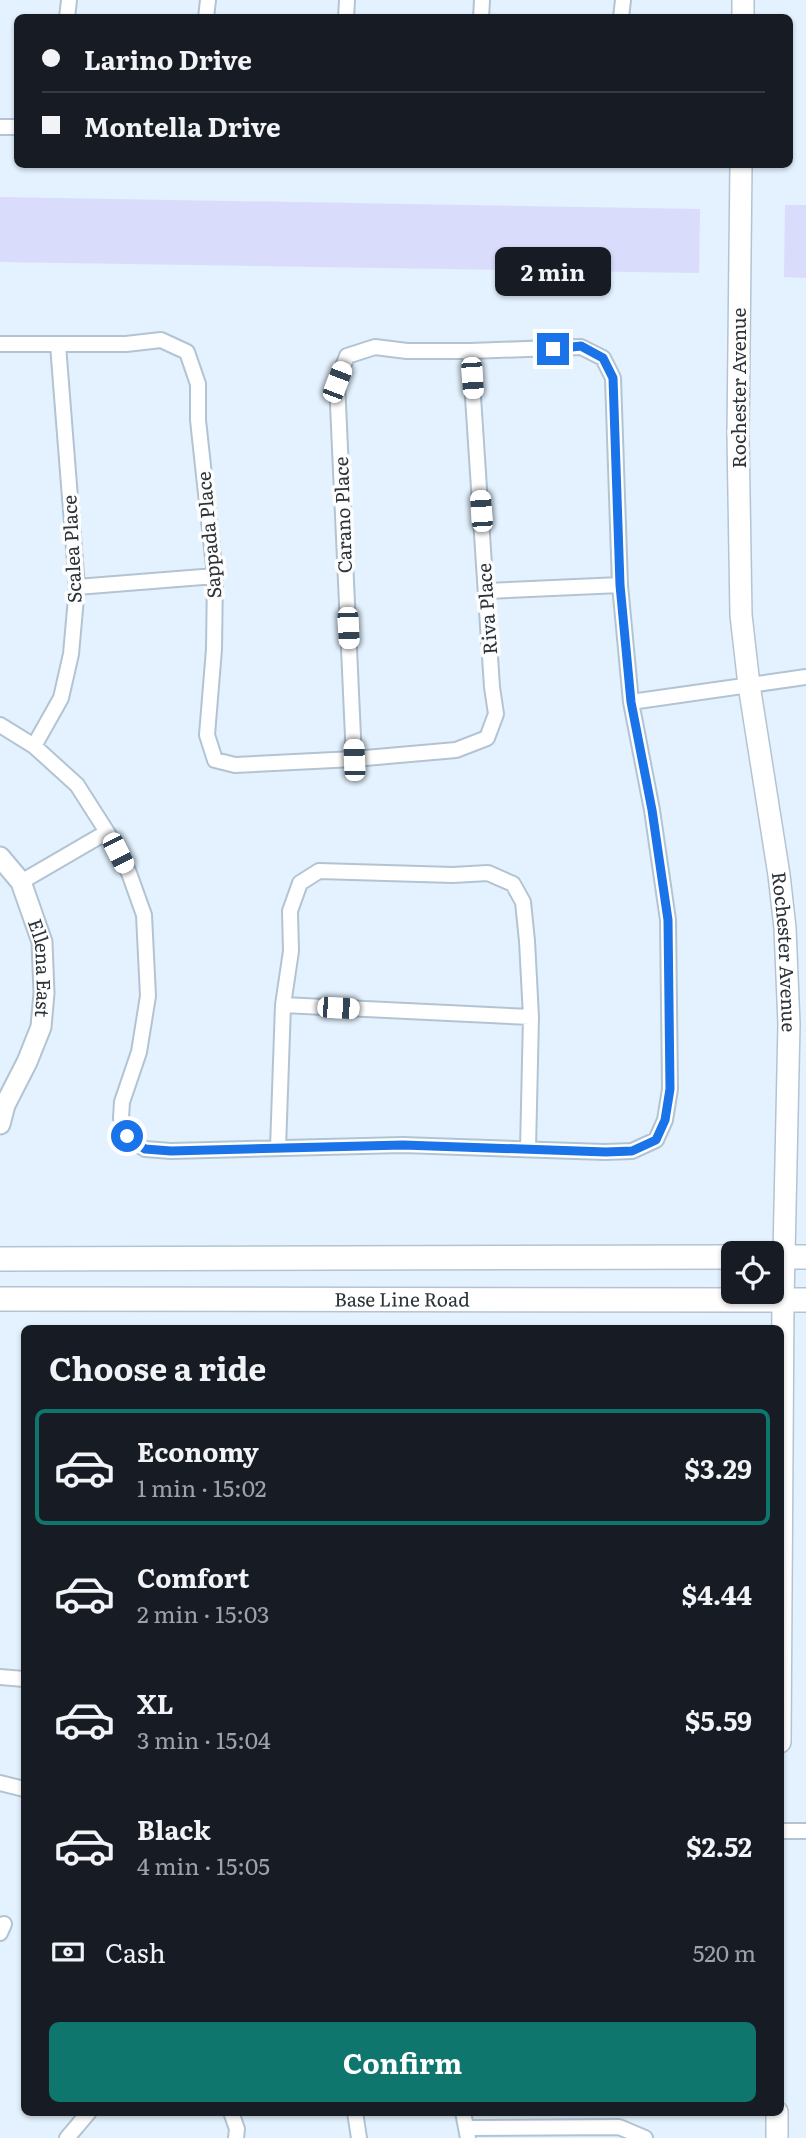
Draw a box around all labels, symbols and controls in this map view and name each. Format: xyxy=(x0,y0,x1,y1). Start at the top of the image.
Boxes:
text: Larino Drive xyxy=(84,39,252,78)
text: Montella Drive xyxy=(84,106,281,145)
callout: 2 min xyxy=(495,247,611,296)
text: 2 min xyxy=(521,254,585,288)
street label: Rochester Avenue xyxy=(724,307,752,468)
route end xyxy=(537,333,569,365)
car xyxy=(461,356,484,400)
car xyxy=(320,359,355,405)
street label: Carano Place xyxy=(326,456,358,574)
street label: Sappada Place xyxy=(188,470,228,600)
car xyxy=(470,489,493,533)
street label: Scalea Place xyxy=(54,494,88,604)
street label: Riva Place xyxy=(469,562,503,656)
car xyxy=(337,606,360,650)
car xyxy=(343,739,366,781)
car xyxy=(100,830,137,876)
street label: Rochester Avenue xyxy=(766,870,804,1033)
street label: Ellena East xyxy=(22,915,59,1019)
car xyxy=(317,996,360,1020)
route start xyxy=(111,1120,143,1152)
map controls xyxy=(721,1241,784,1304)
button: locate xyxy=(721,1241,784,1304)
street label: Base Line Road xyxy=(334,1284,470,1313)
text: Choose a ride xyxy=(49,1343,266,1391)
text: Economy xyxy=(137,1431,259,1470)
icon: car xyxy=(53,1436,116,1499)
text: $3.29 xyxy=(685,1448,752,1487)
text: 1 min · 15:02 xyxy=(137,1470,266,1504)
text: Comfort xyxy=(137,1557,249,1596)
icon: car xyxy=(53,1562,116,1625)
text: $4.44 xyxy=(682,1574,752,1613)
text: 2 min · 15:03 xyxy=(137,1596,269,1630)
text: XL xyxy=(137,1683,174,1722)
icon: car xyxy=(53,1688,116,1751)
text: $5.59 xyxy=(685,1700,752,1739)
text: 3 min · 15:04 xyxy=(137,1722,271,1756)
text: Black xyxy=(137,1809,211,1848)
icon: car xyxy=(53,1814,116,1877)
text: $2.52 xyxy=(686,1826,752,1865)
text: 4 min · 15:05 xyxy=(137,1848,270,1882)
text: Cash xyxy=(105,1932,166,1971)
icon: cash xyxy=(49,1933,87,1971)
text: 520 m xyxy=(693,1935,756,1969)
button: Confirm xyxy=(49,2022,756,2102)

